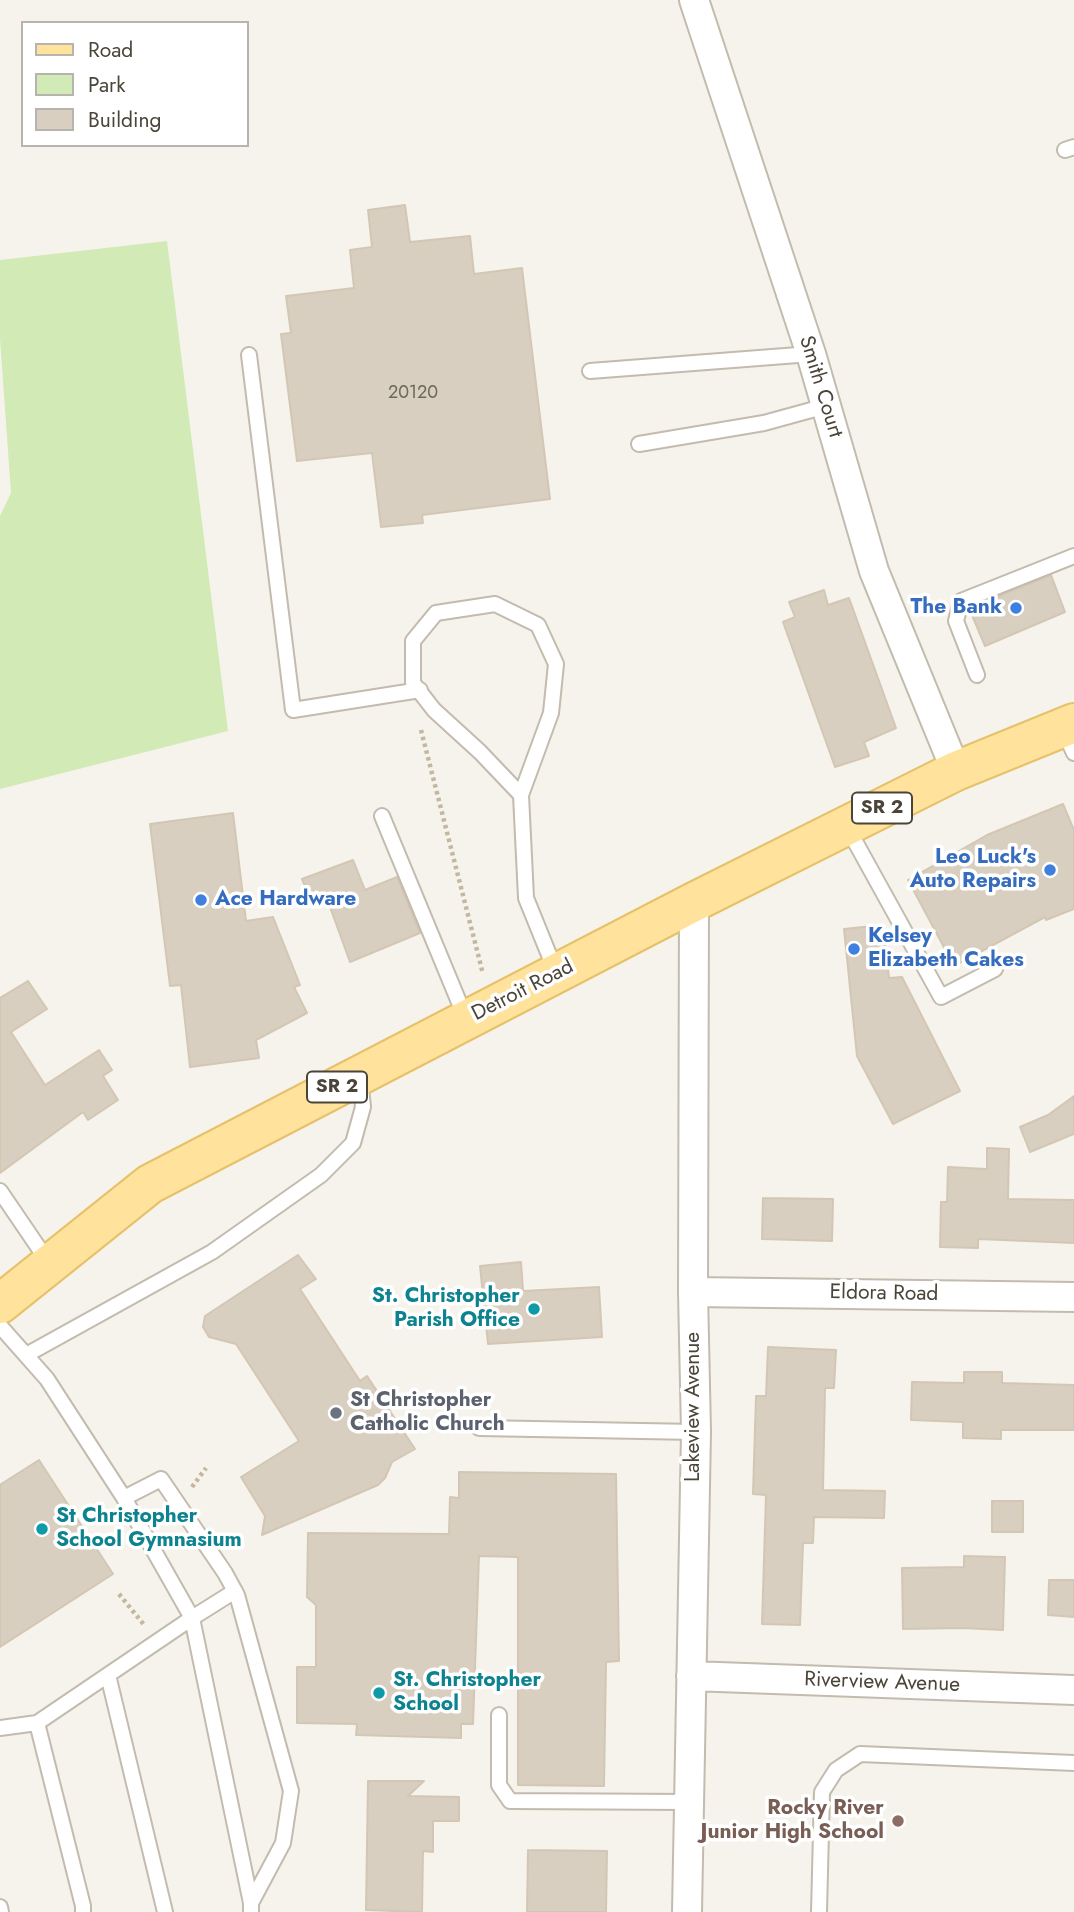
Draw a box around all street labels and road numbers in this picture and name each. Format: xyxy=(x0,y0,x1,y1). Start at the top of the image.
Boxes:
street label: Smith Court xyxy=(793,333,847,441)
road number: SR 2 xyxy=(852,792,912,824)
street label: Detroit Road xyxy=(468,955,578,1027)
road number: SR 2 xyxy=(307,1072,367,1102)
street label: Eldora Road xyxy=(829,1280,939,1308)
street label: Lakeview Avenue xyxy=(681,1332,707,1482)
street label: Riverview Avenue xyxy=(804,1668,960,1698)

